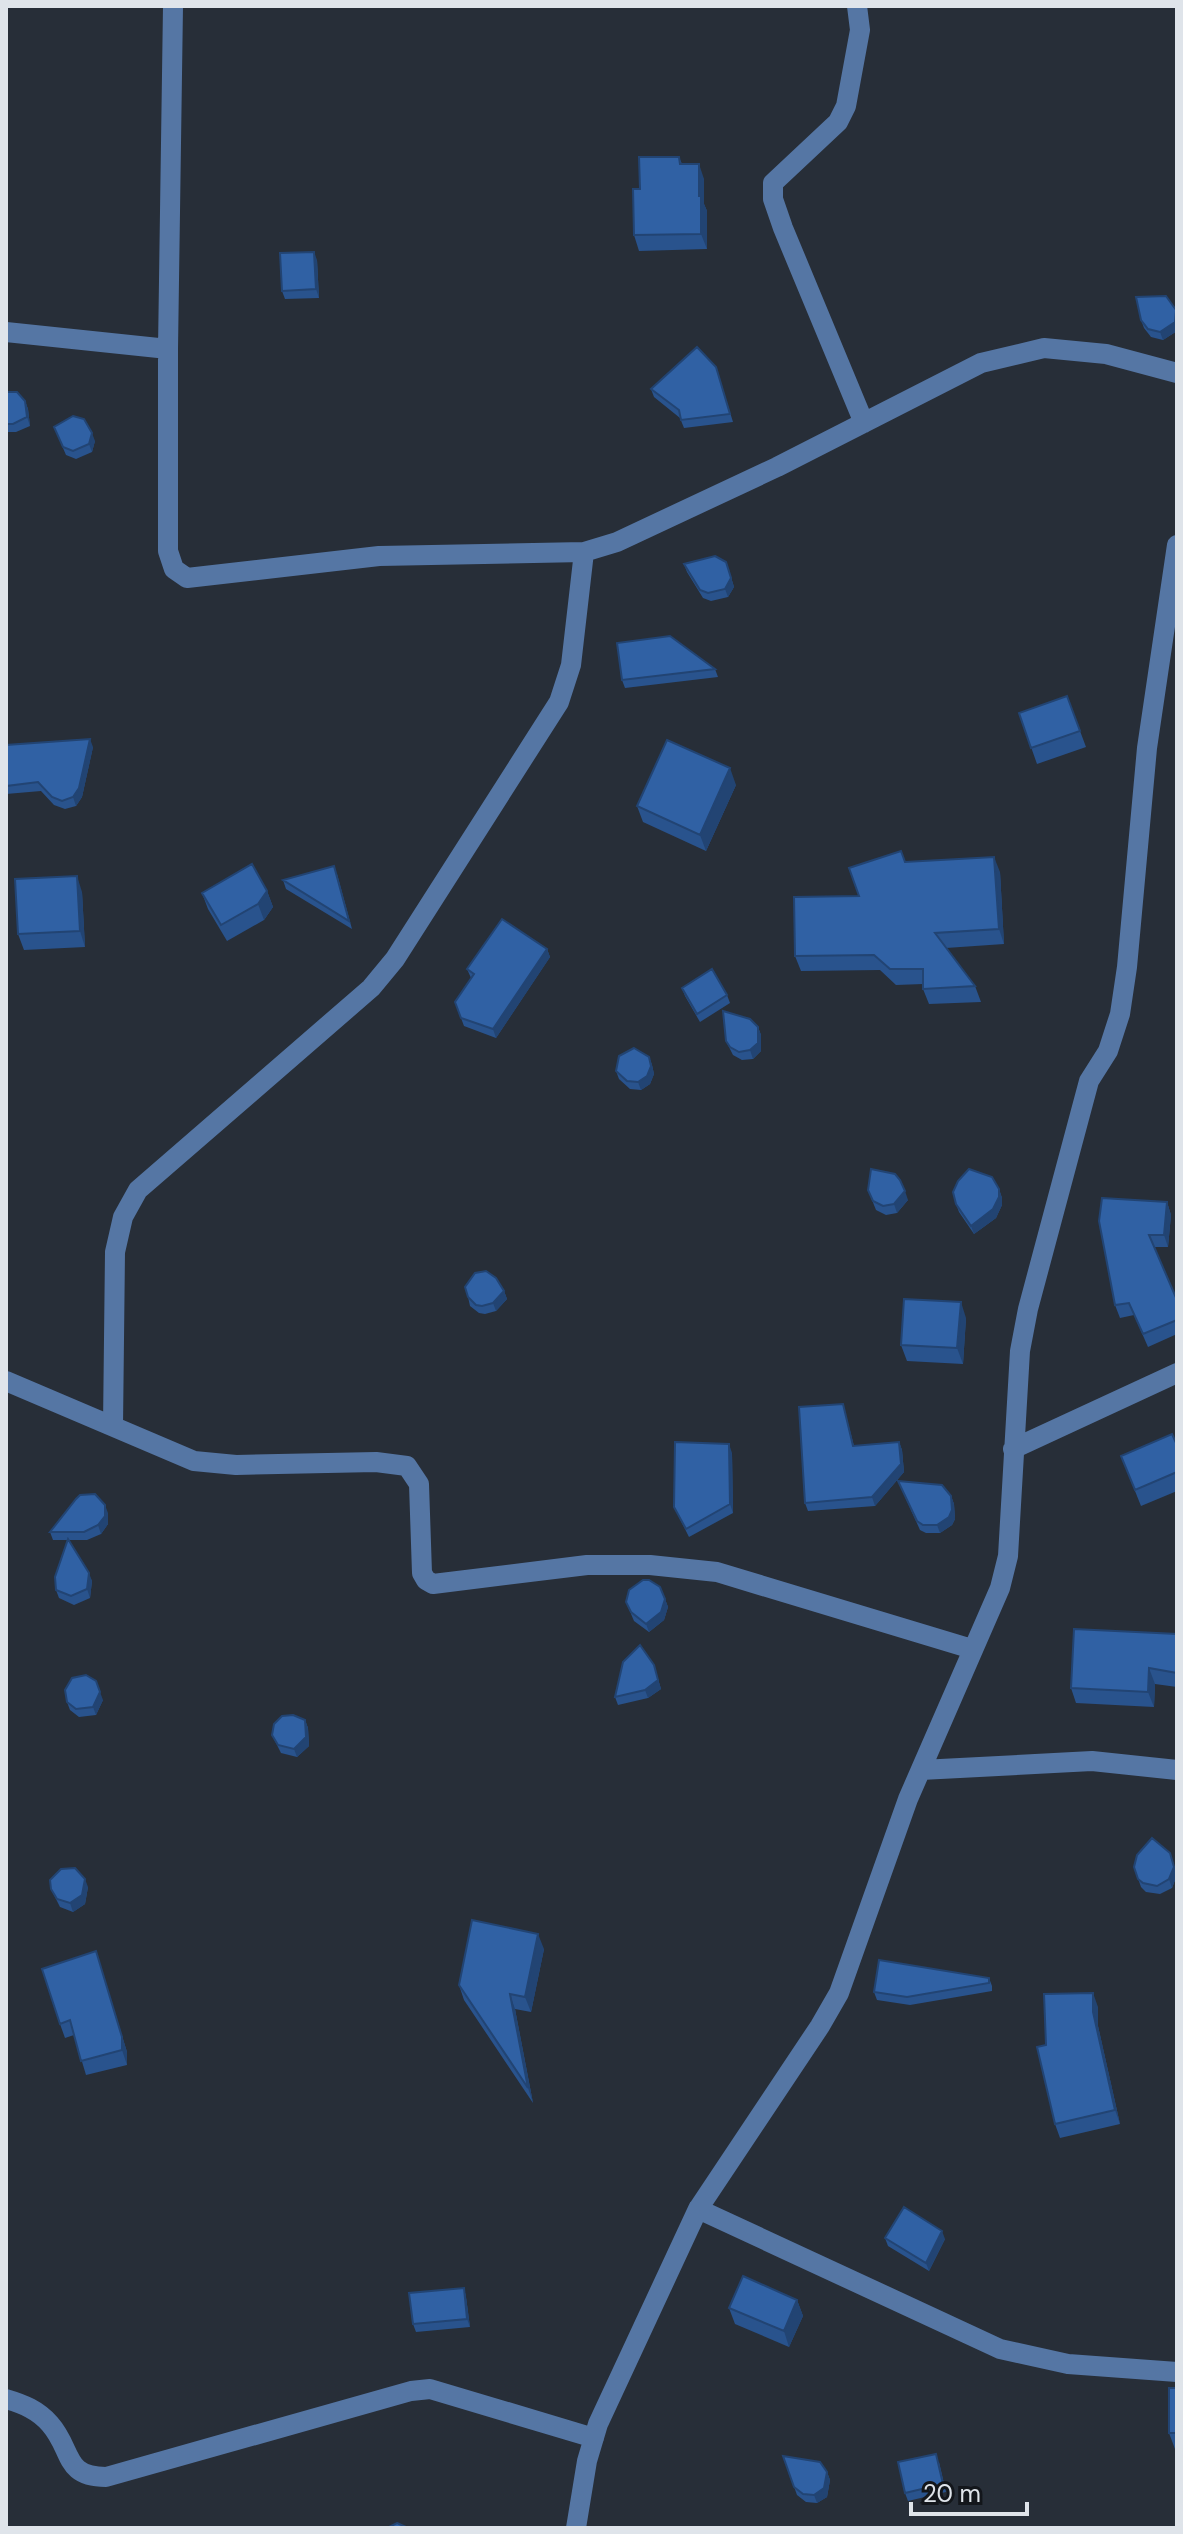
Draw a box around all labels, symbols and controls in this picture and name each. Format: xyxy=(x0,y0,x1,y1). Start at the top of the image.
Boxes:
scale bar xyxy=(911,2466,1027,2516)
text: 20 m xyxy=(923,2478,981,2509)

